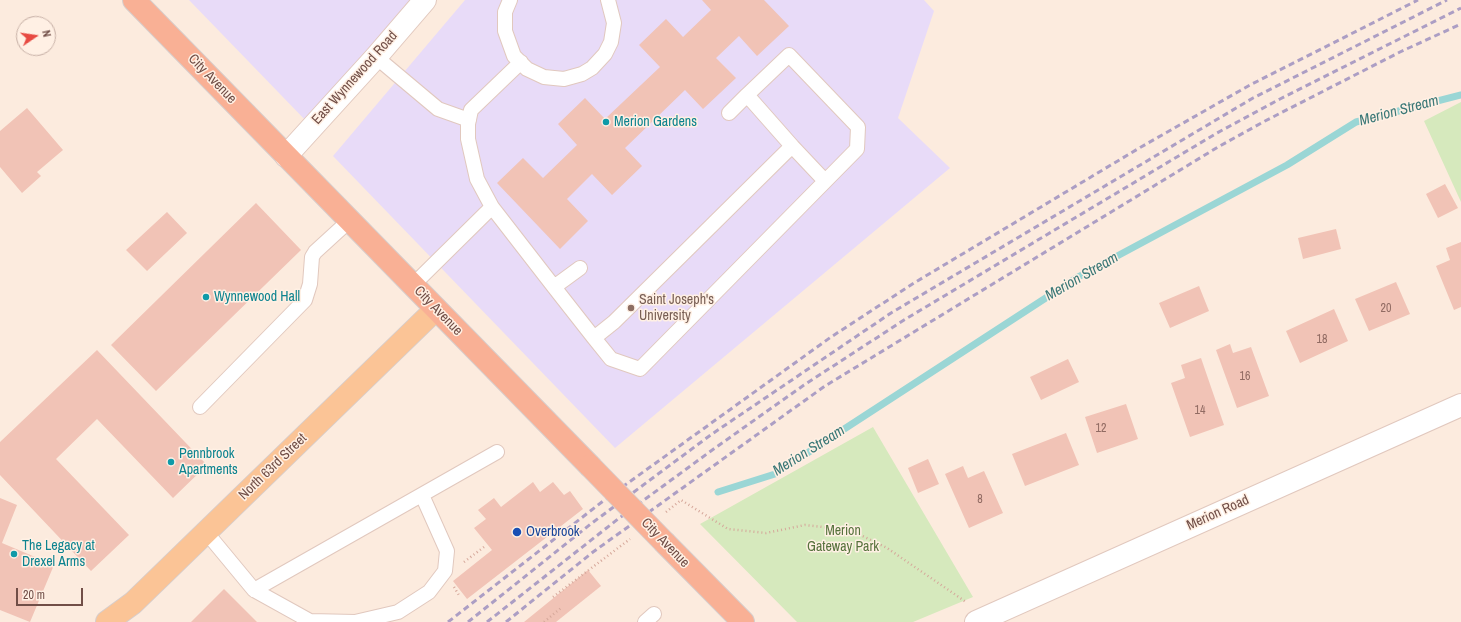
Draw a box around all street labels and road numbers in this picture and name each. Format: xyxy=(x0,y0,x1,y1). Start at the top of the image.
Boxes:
street label: East Wynnewood Road xyxy=(309,28,401,128)
street label: City Avenue xyxy=(184,51,240,107)
street label: City Avenue xyxy=(410,283,466,339)
street label: North 63rd Street xyxy=(235,430,311,504)
street label: Merion Road xyxy=(1184,492,1252,534)
street label: City Avenue xyxy=(637,515,693,571)

